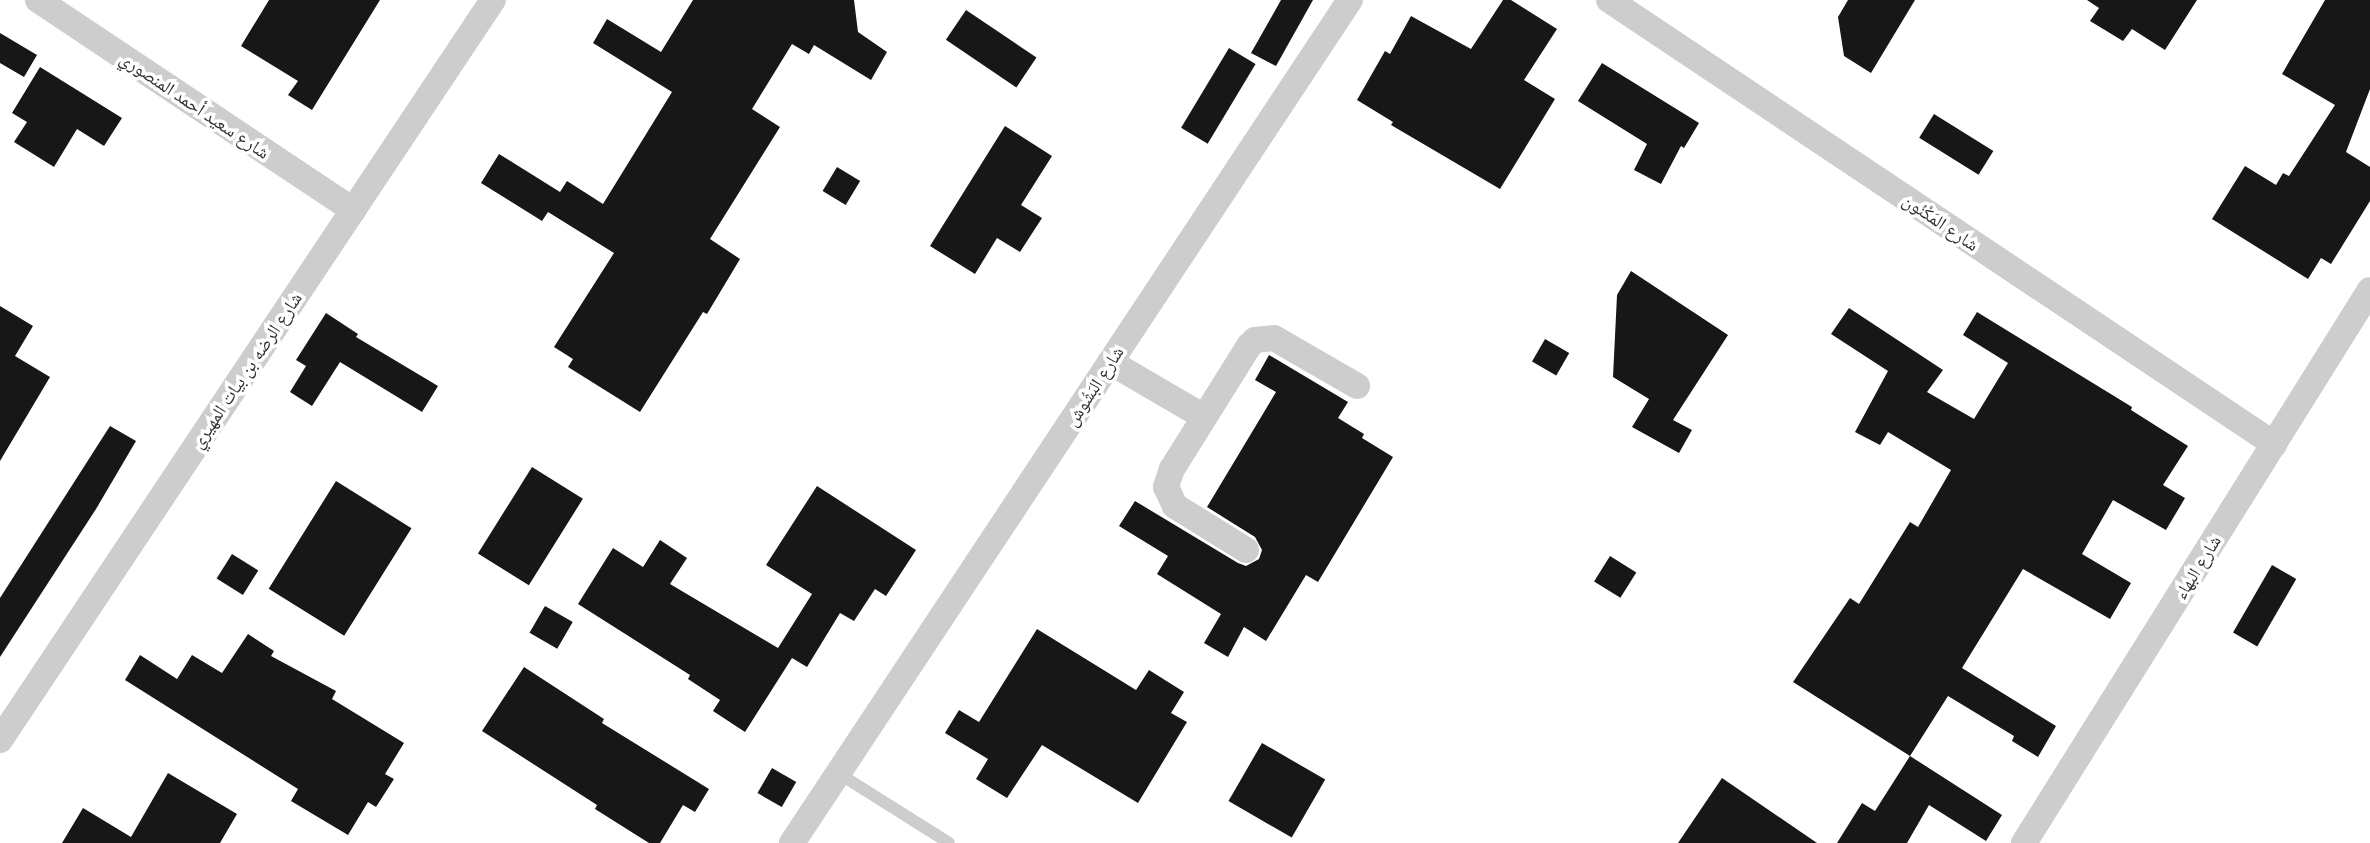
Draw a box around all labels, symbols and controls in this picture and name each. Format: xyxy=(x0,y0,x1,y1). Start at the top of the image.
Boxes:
street label: شارع سعيد أحمد المنصوري xyxy=(116,47,274,163)
street label: شارع المَكْنُون xyxy=(1899,189,1983,255)
street label: شارع الرضه بن بيات المهيري xyxy=(186,288,306,452)
street label: شارع البَشُوش xyxy=(1060,342,1128,430)
street label: شارع البهاء xyxy=(2169,531,2225,603)

